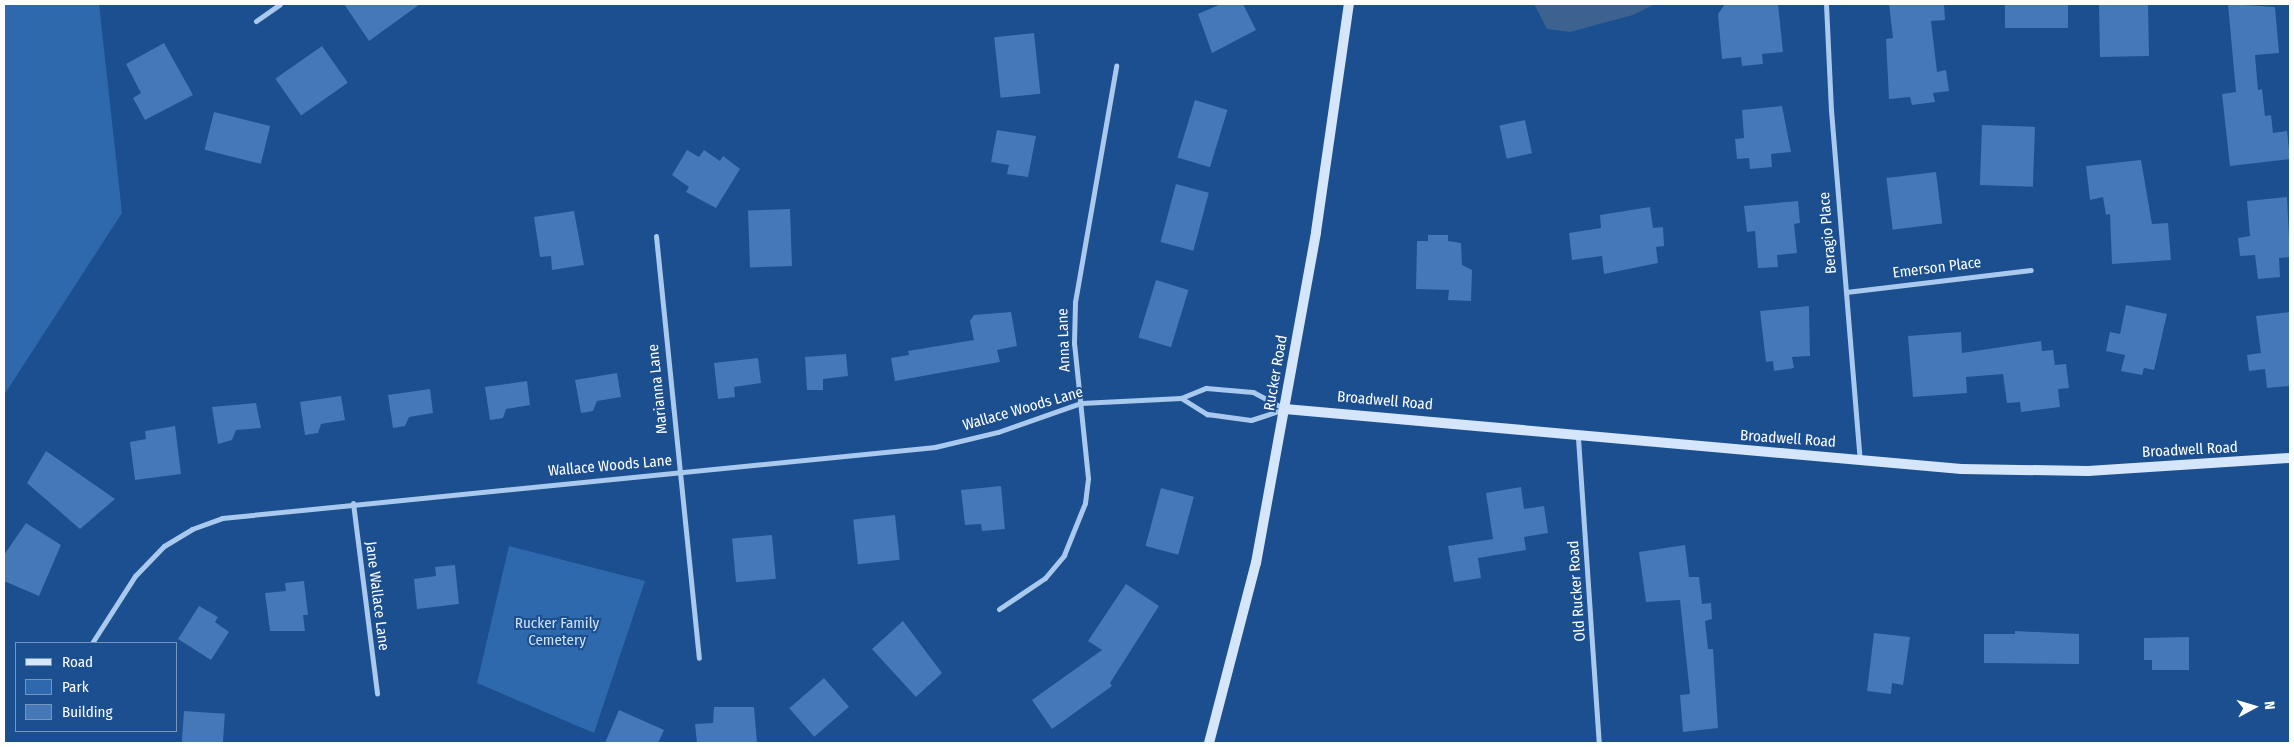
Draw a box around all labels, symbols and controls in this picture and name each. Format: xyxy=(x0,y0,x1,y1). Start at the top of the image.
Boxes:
street label: Beragio Place xyxy=(1815,191,1841,275)
street label: Emerson Place xyxy=(1892,254,1982,282)
street label: Anna Lane xyxy=(1054,308,1074,372)
street label: Rucker Road xyxy=(1260,334,1292,412)
street label: Marianna Lane xyxy=(644,343,672,435)
street label: Wallace Woods Lane xyxy=(961,383,1085,435)
street label: Broadwell Road xyxy=(1336,388,1434,414)
street label: Broadwell Road xyxy=(1740,427,1836,451)
street label: Broadwell Road xyxy=(2142,439,2238,461)
street label: Wallace Woods Lane xyxy=(547,452,673,480)
street label: Jane Wallace Lane xyxy=(361,540,393,652)
street label: Old Rucker Road xyxy=(1564,540,1590,642)
park label: Rucker Family Cemetery xyxy=(515,614,599,649)
legend xyxy=(15,642,178,732)
text: Road xyxy=(62,653,93,671)
text: Park xyxy=(62,678,89,696)
north arrow xyxy=(2229,682,2279,732)
text: N xyxy=(2261,700,2278,710)
text: Building xyxy=(62,703,113,721)

